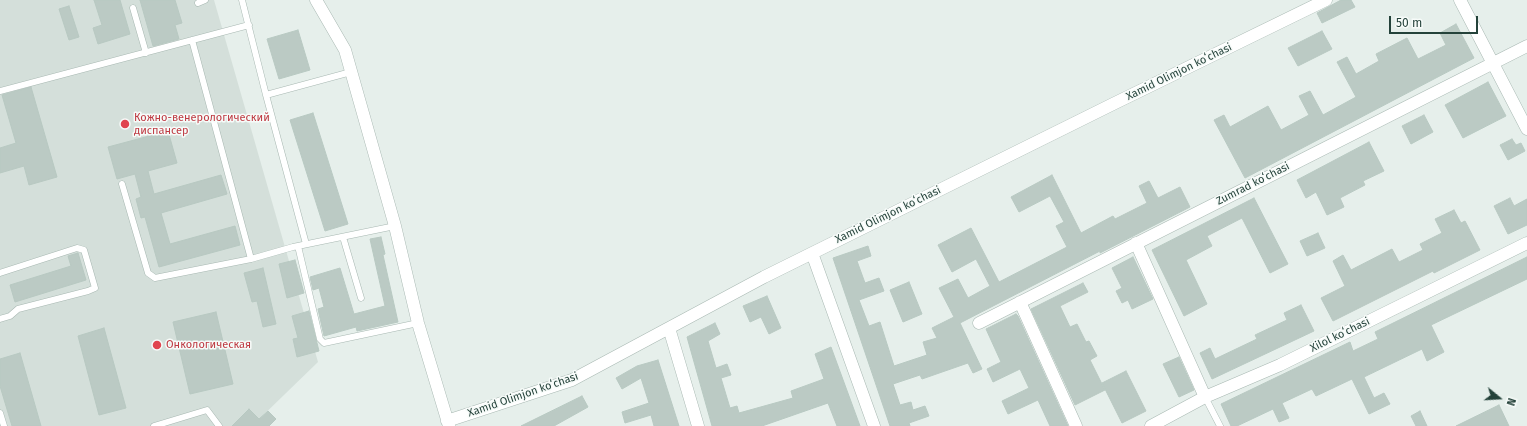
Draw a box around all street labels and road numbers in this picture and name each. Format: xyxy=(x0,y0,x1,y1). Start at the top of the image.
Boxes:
street label: Xamid Olimjon koʻchasi xyxy=(1124,41,1234,103)
street label: Zumrad koʻchasi xyxy=(1214,160,1292,208)
street label: Xamid Olimjon koʻchasi xyxy=(833,184,943,246)
street label: Xilol koʻchasi xyxy=(1308,315,1372,355)
street label: Xamid Olimjon koʻchasi xyxy=(466,370,580,420)

